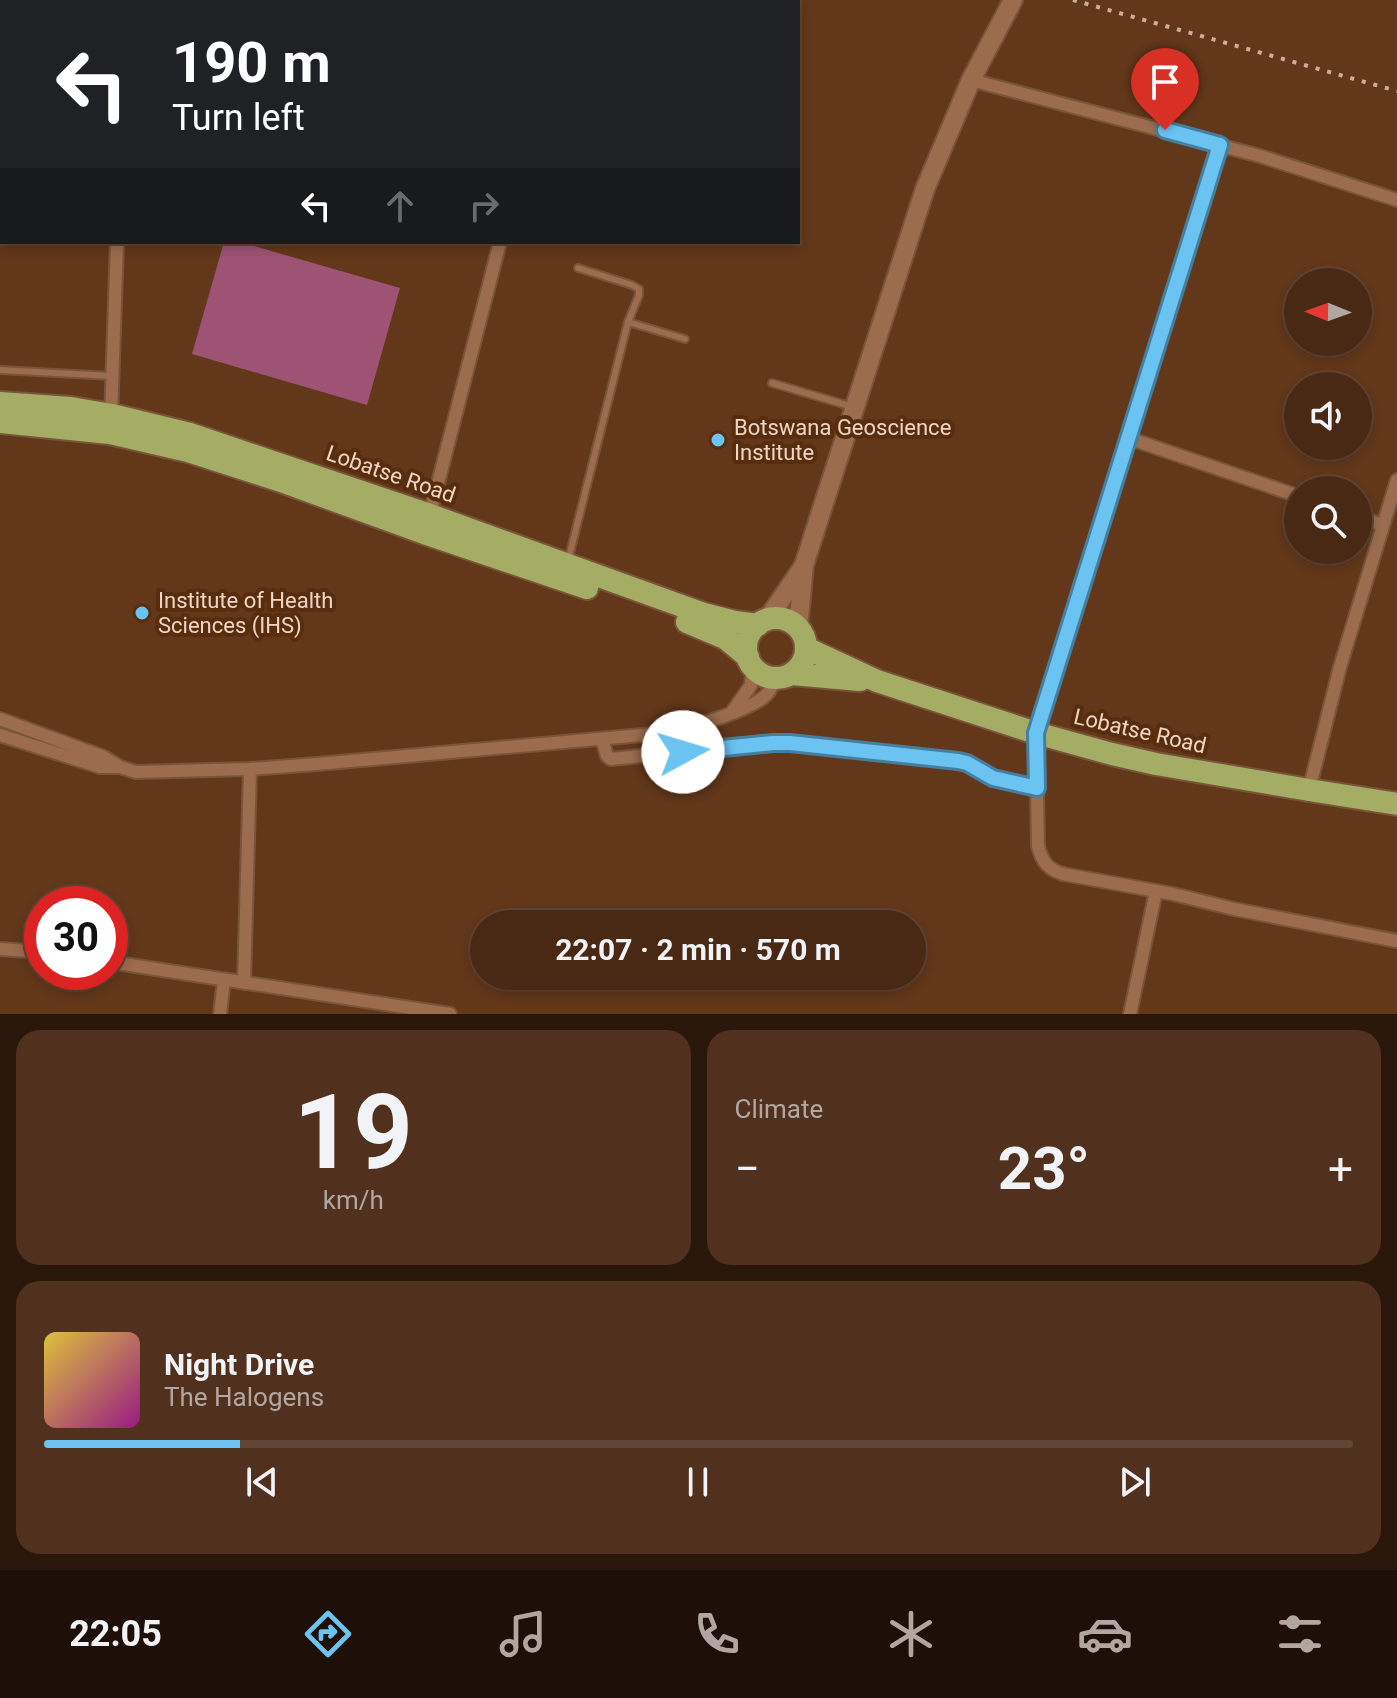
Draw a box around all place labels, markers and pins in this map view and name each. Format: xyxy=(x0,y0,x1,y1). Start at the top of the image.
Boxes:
pin xyxy=(1131,48,1199,130)
place label: Botswana Geoscience Institute xyxy=(734,415,951,465)
marker: Botswana Geoscience Institute xyxy=(709,431,727,449)
place label: Institute of Health Sciences (IHS) xyxy=(158,588,333,639)
marker: Institute of Health Sciences (IHS) xyxy=(133,604,151,622)

